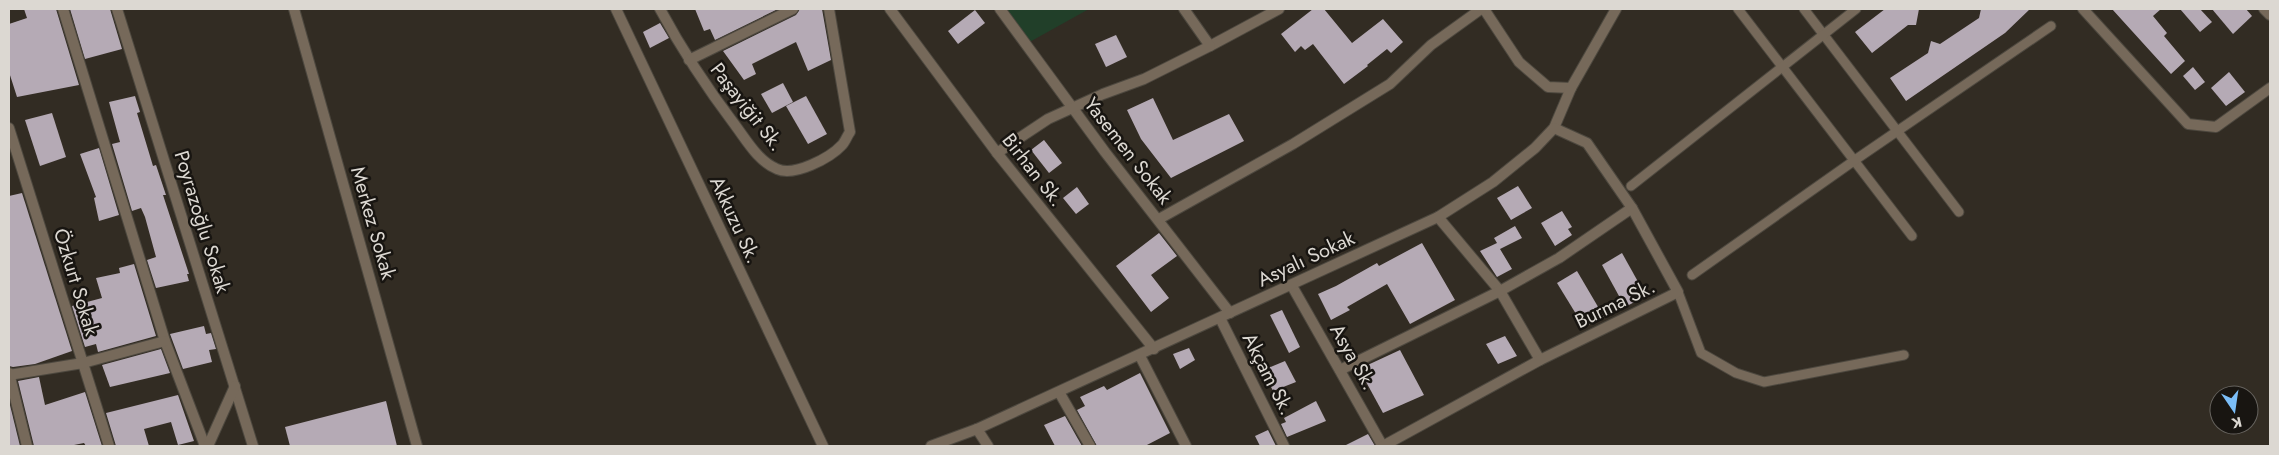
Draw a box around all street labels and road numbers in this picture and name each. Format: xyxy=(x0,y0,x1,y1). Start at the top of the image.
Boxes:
street label: Paşayiğit Sk. xyxy=(703,57,791,157)
street label: Yasemen Sokak xyxy=(1077,91,1179,211)
street label: Birhan Sk. xyxy=(995,127,1071,213)
street label: Poyrazoğlu Sokak xyxy=(167,147,238,297)
street label: Merkez Sokak xyxy=(343,163,403,283)
street label: Akkuzu Sk. xyxy=(702,172,768,268)
street label: Asyalı Sokak xyxy=(1253,224,1360,294)
street label: Özkurt Sokak xyxy=(46,225,106,339)
street label: Burma Sk. xyxy=(1570,272,1660,336)
street label: Asya Sk. xyxy=(1322,319,1384,395)
street label: Akçam Sk. xyxy=(1235,328,1301,420)

